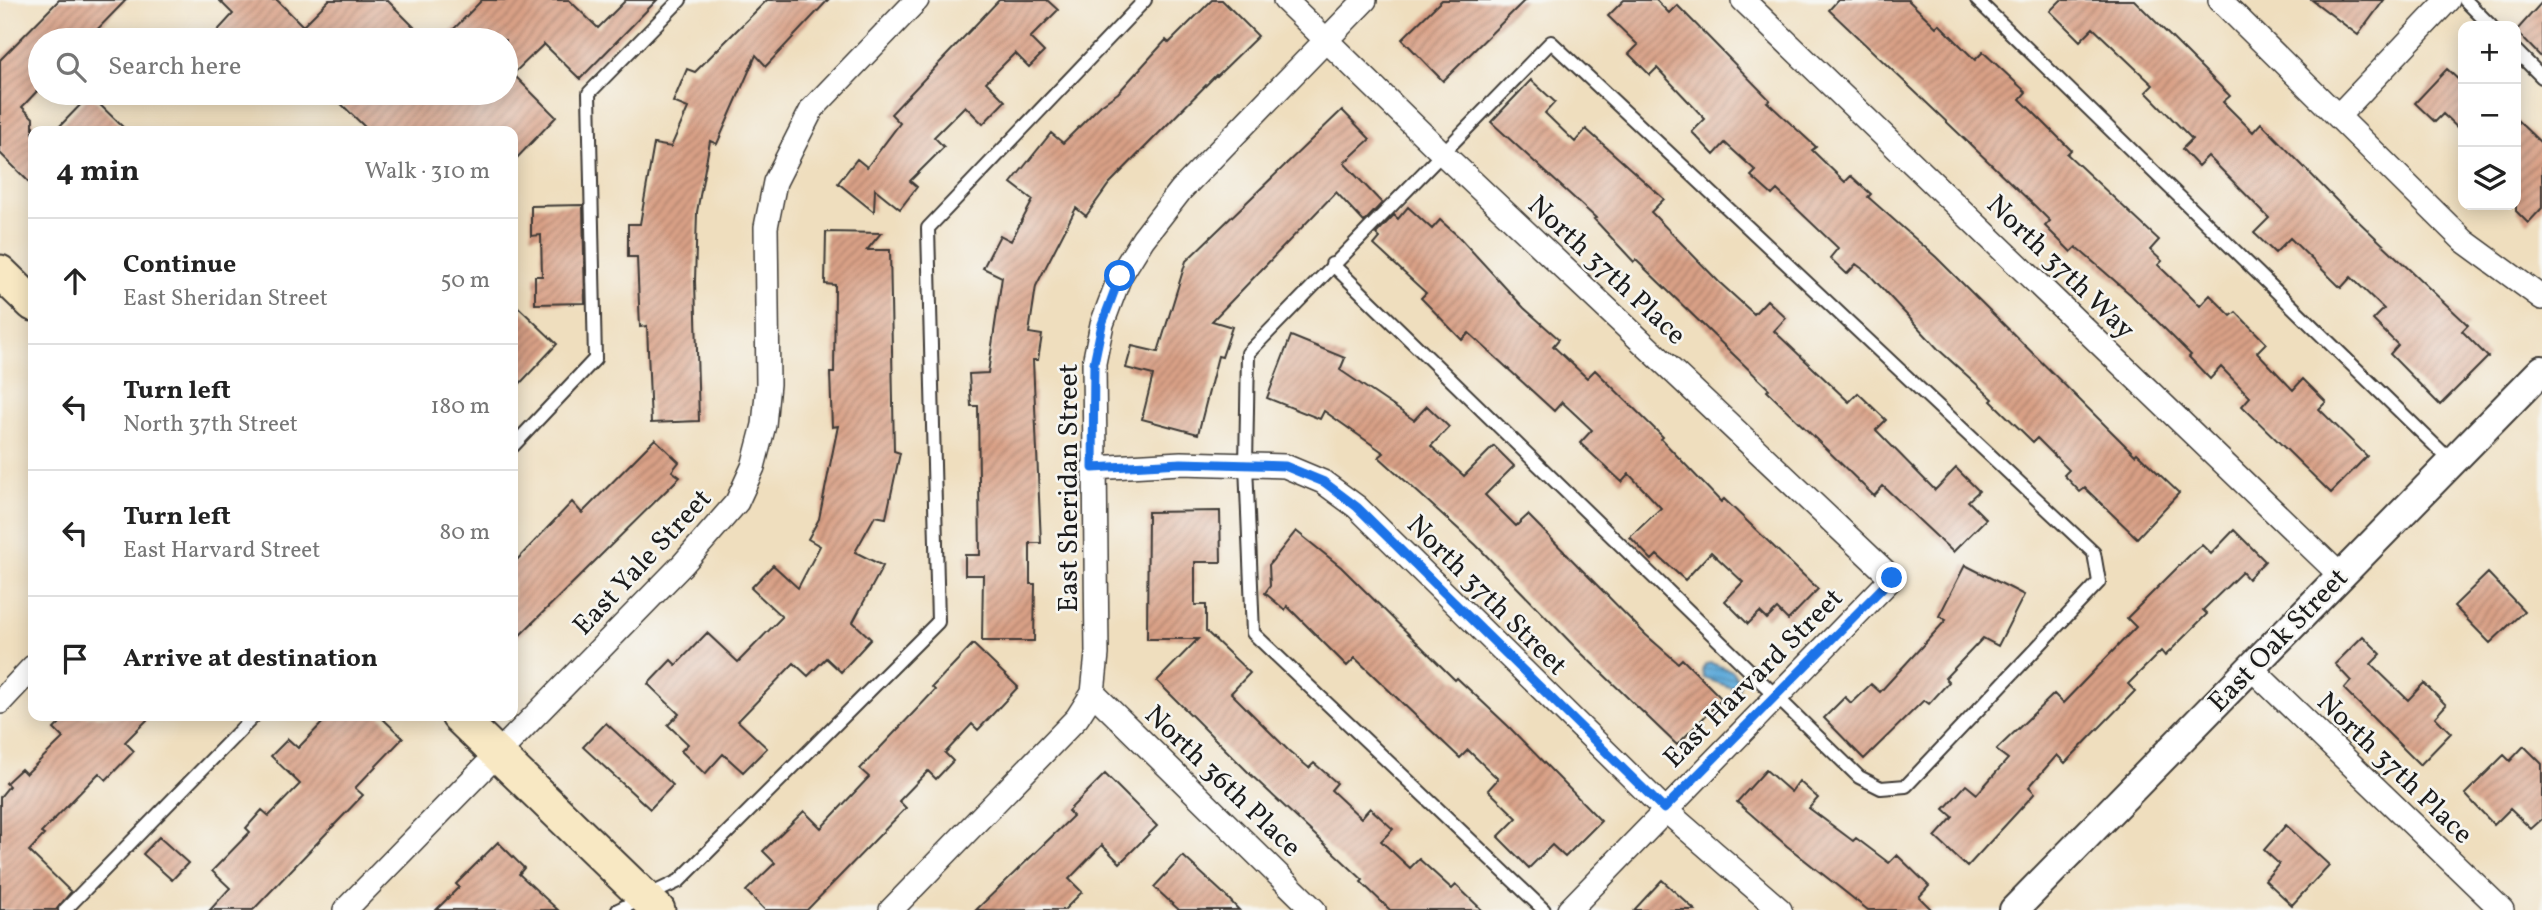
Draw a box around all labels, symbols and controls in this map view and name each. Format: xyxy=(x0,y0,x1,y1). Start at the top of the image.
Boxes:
map controls xyxy=(2458,21,2521,210)
button: + xyxy=(2458,21,2521,84)
search box xyxy=(28,28,518,105)
icon: search xyxy=(52,48,90,86)
text: Search here xyxy=(108,49,241,85)
button: − xyxy=(2458,84,2521,147)
button: layers xyxy=(2458,147,2521,210)
text: 4 min xyxy=(56,151,140,193)
text: Walk · 310 m xyxy=(364,156,490,188)
street label: North 37th Place xyxy=(1518,187,1694,355)
street label: North 37th Way xyxy=(1977,187,2143,349)
text: Continue xyxy=(123,247,236,283)
route start xyxy=(1104,260,1135,291)
icon: ahead xyxy=(56,262,94,300)
text: 50 m xyxy=(441,265,490,297)
text: East Sheridan Street xyxy=(123,283,328,315)
street label: East Sheridan Street xyxy=(1050,363,1089,613)
text: Turn left xyxy=(123,373,231,409)
icon: left xyxy=(56,388,94,426)
text: 180 m xyxy=(431,391,490,423)
text: North 37th Street xyxy=(123,409,298,441)
street label: East Yale Street xyxy=(565,481,721,645)
text: Turn left xyxy=(123,499,231,535)
street label: North 37th Street xyxy=(1397,507,1575,685)
icon: left xyxy=(56,514,94,552)
text: 80 m xyxy=(440,517,490,549)
text: East Harvard Street xyxy=(123,535,320,567)
street label: East Oak Street xyxy=(2200,560,2358,721)
route end xyxy=(1876,562,1907,593)
street label: East Harvard Street xyxy=(1655,580,1852,777)
icon: arrive xyxy=(56,640,94,678)
text: Arrive at destination xyxy=(123,641,378,677)
street label: North 37th Place xyxy=(2307,684,2481,854)
street label: North 36th Place xyxy=(1135,697,1309,867)

